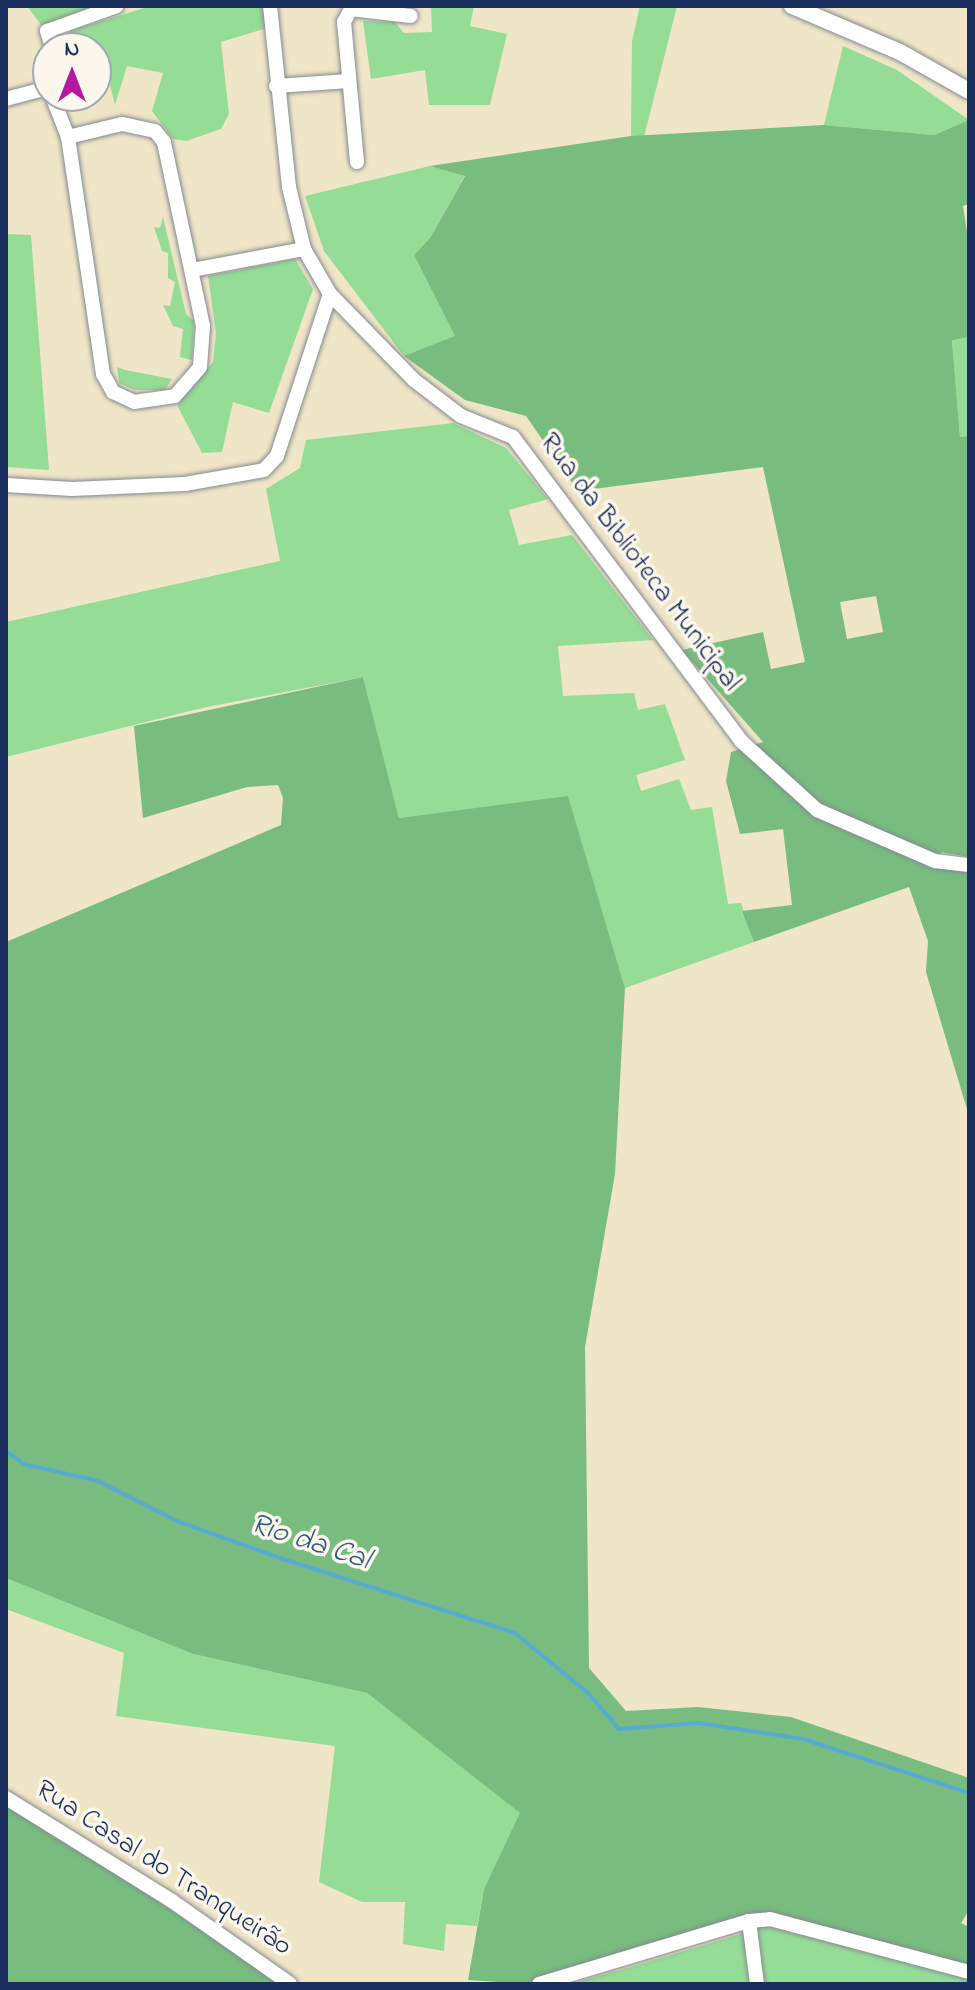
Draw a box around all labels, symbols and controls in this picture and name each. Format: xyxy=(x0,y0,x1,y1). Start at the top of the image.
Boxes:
north arrow xyxy=(32,32,112,112)
text: N xyxy=(65,34,79,66)
street label: Rua da Biblioteca Municipal xyxy=(531,427,747,699)
water label: Rio da Cal xyxy=(246,1507,374,1579)
street label: Rua Casal do Tranqueirão xyxy=(29,1774,297,1964)

